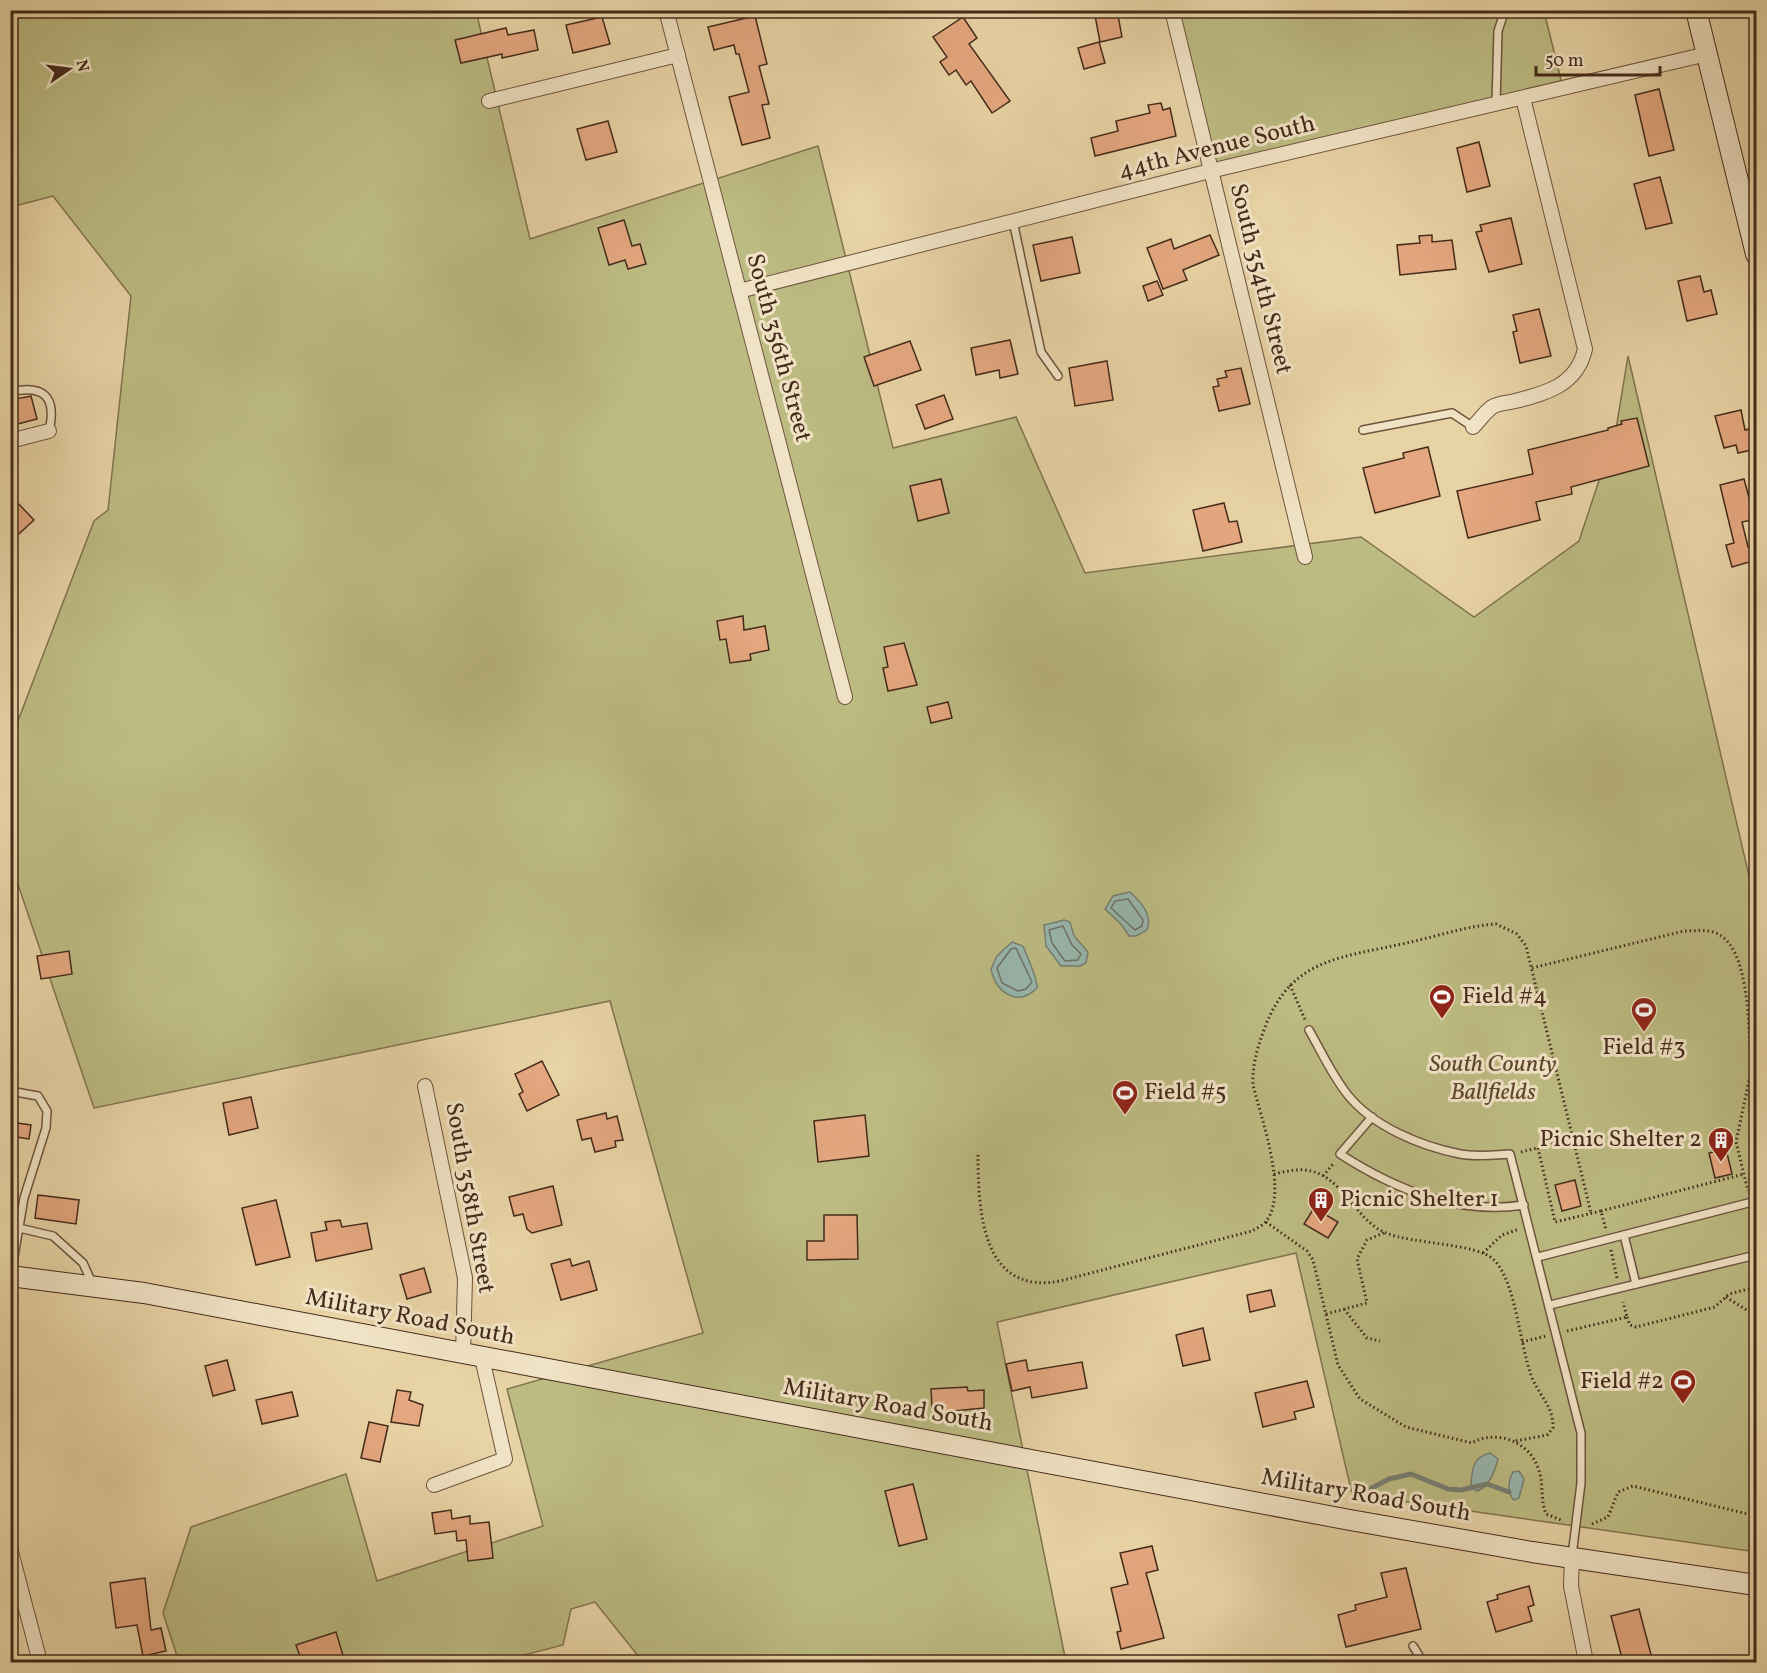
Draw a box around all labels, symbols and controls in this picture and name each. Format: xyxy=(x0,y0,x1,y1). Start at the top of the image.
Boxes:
north arrow xyxy=(39,39,99,99)
scale bar xyxy=(1536,39,1660,77)
text: 50 m xyxy=(1545,49,1584,74)
text: N xyxy=(70,58,94,75)
street label: 44th Avenue South xyxy=(1115,107,1319,189)
street label: South 354th Street xyxy=(1220,180,1300,378)
street label: South 356th Street xyxy=(737,250,819,446)
place label: Field #4 xyxy=(1462,980,1547,1014)
sports icon: Field #4 xyxy=(1427,982,1457,1020)
sports icon: Field #3 xyxy=(1629,995,1659,1033)
place label: Field #3 xyxy=(1602,1031,1686,1065)
park label: South County Ballfields xyxy=(1429,1048,1557,1110)
place label: Field #5 xyxy=(1144,1076,1227,1110)
sports icon: Field #5 xyxy=(1110,1078,1140,1116)
street label: South 358th Street xyxy=(435,1100,503,1296)
place label: Picnic Shelter 2 xyxy=(1540,1123,1702,1157)
building icon: Picnic Shelter 2 xyxy=(1706,1125,1736,1163)
place label: Picnic Shelter 1 xyxy=(1340,1183,1499,1217)
building icon: Picnic Shelter 1 xyxy=(1306,1185,1336,1223)
street label: Military Road South xyxy=(302,1281,518,1355)
place label: Field #2 xyxy=(1580,1365,1664,1399)
sports icon: Field #2 xyxy=(1668,1367,1698,1405)
street label: Military Road South xyxy=(780,1371,996,1441)
street label: Military Road South xyxy=(1258,1461,1474,1531)

